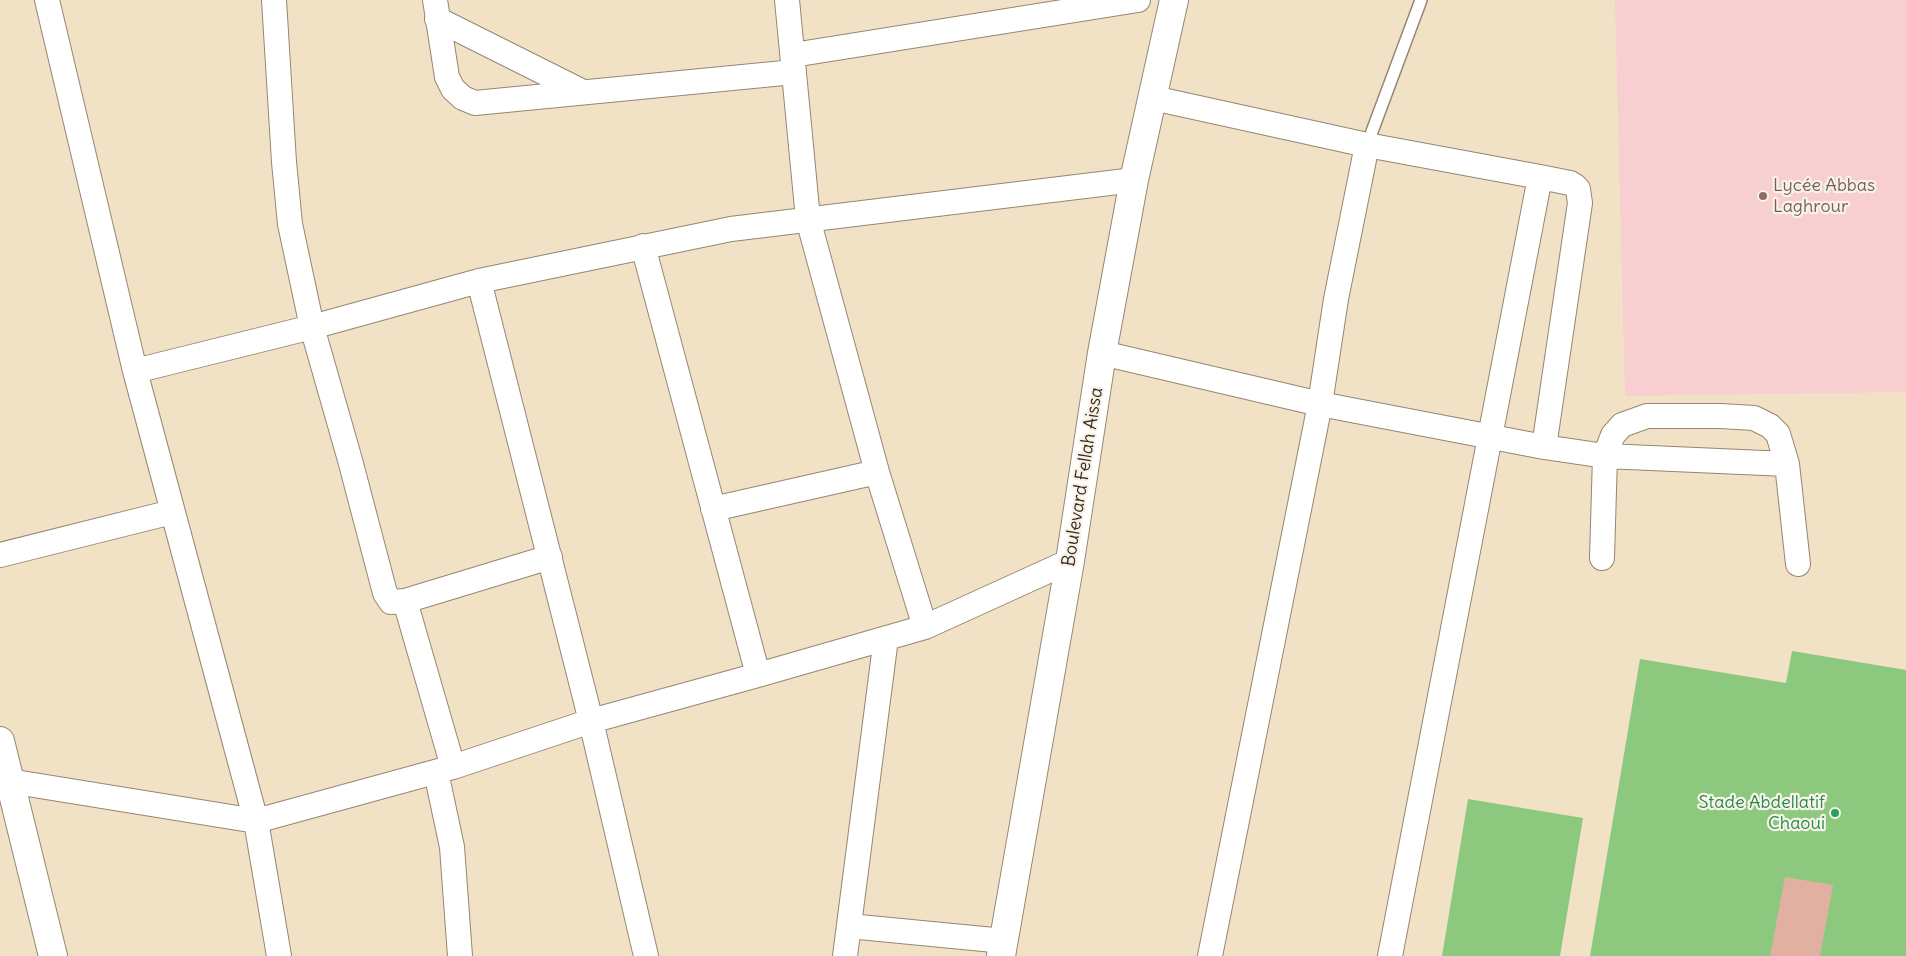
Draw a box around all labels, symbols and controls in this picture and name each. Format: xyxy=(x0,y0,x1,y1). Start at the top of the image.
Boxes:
place label: Lycée Abbas Laghrour xyxy=(1773,175,1875,218)
marker: Lycée Abbas Laghrour xyxy=(1757,190,1769,202)
street label: Boulevard Fellah Aissa xyxy=(1058,386,1108,568)
place label: Stade Abdellatif Chaoui xyxy=(1699,792,1825,834)
marker: Stade Abdellatif Chaoui xyxy=(1829,807,1841,819)

